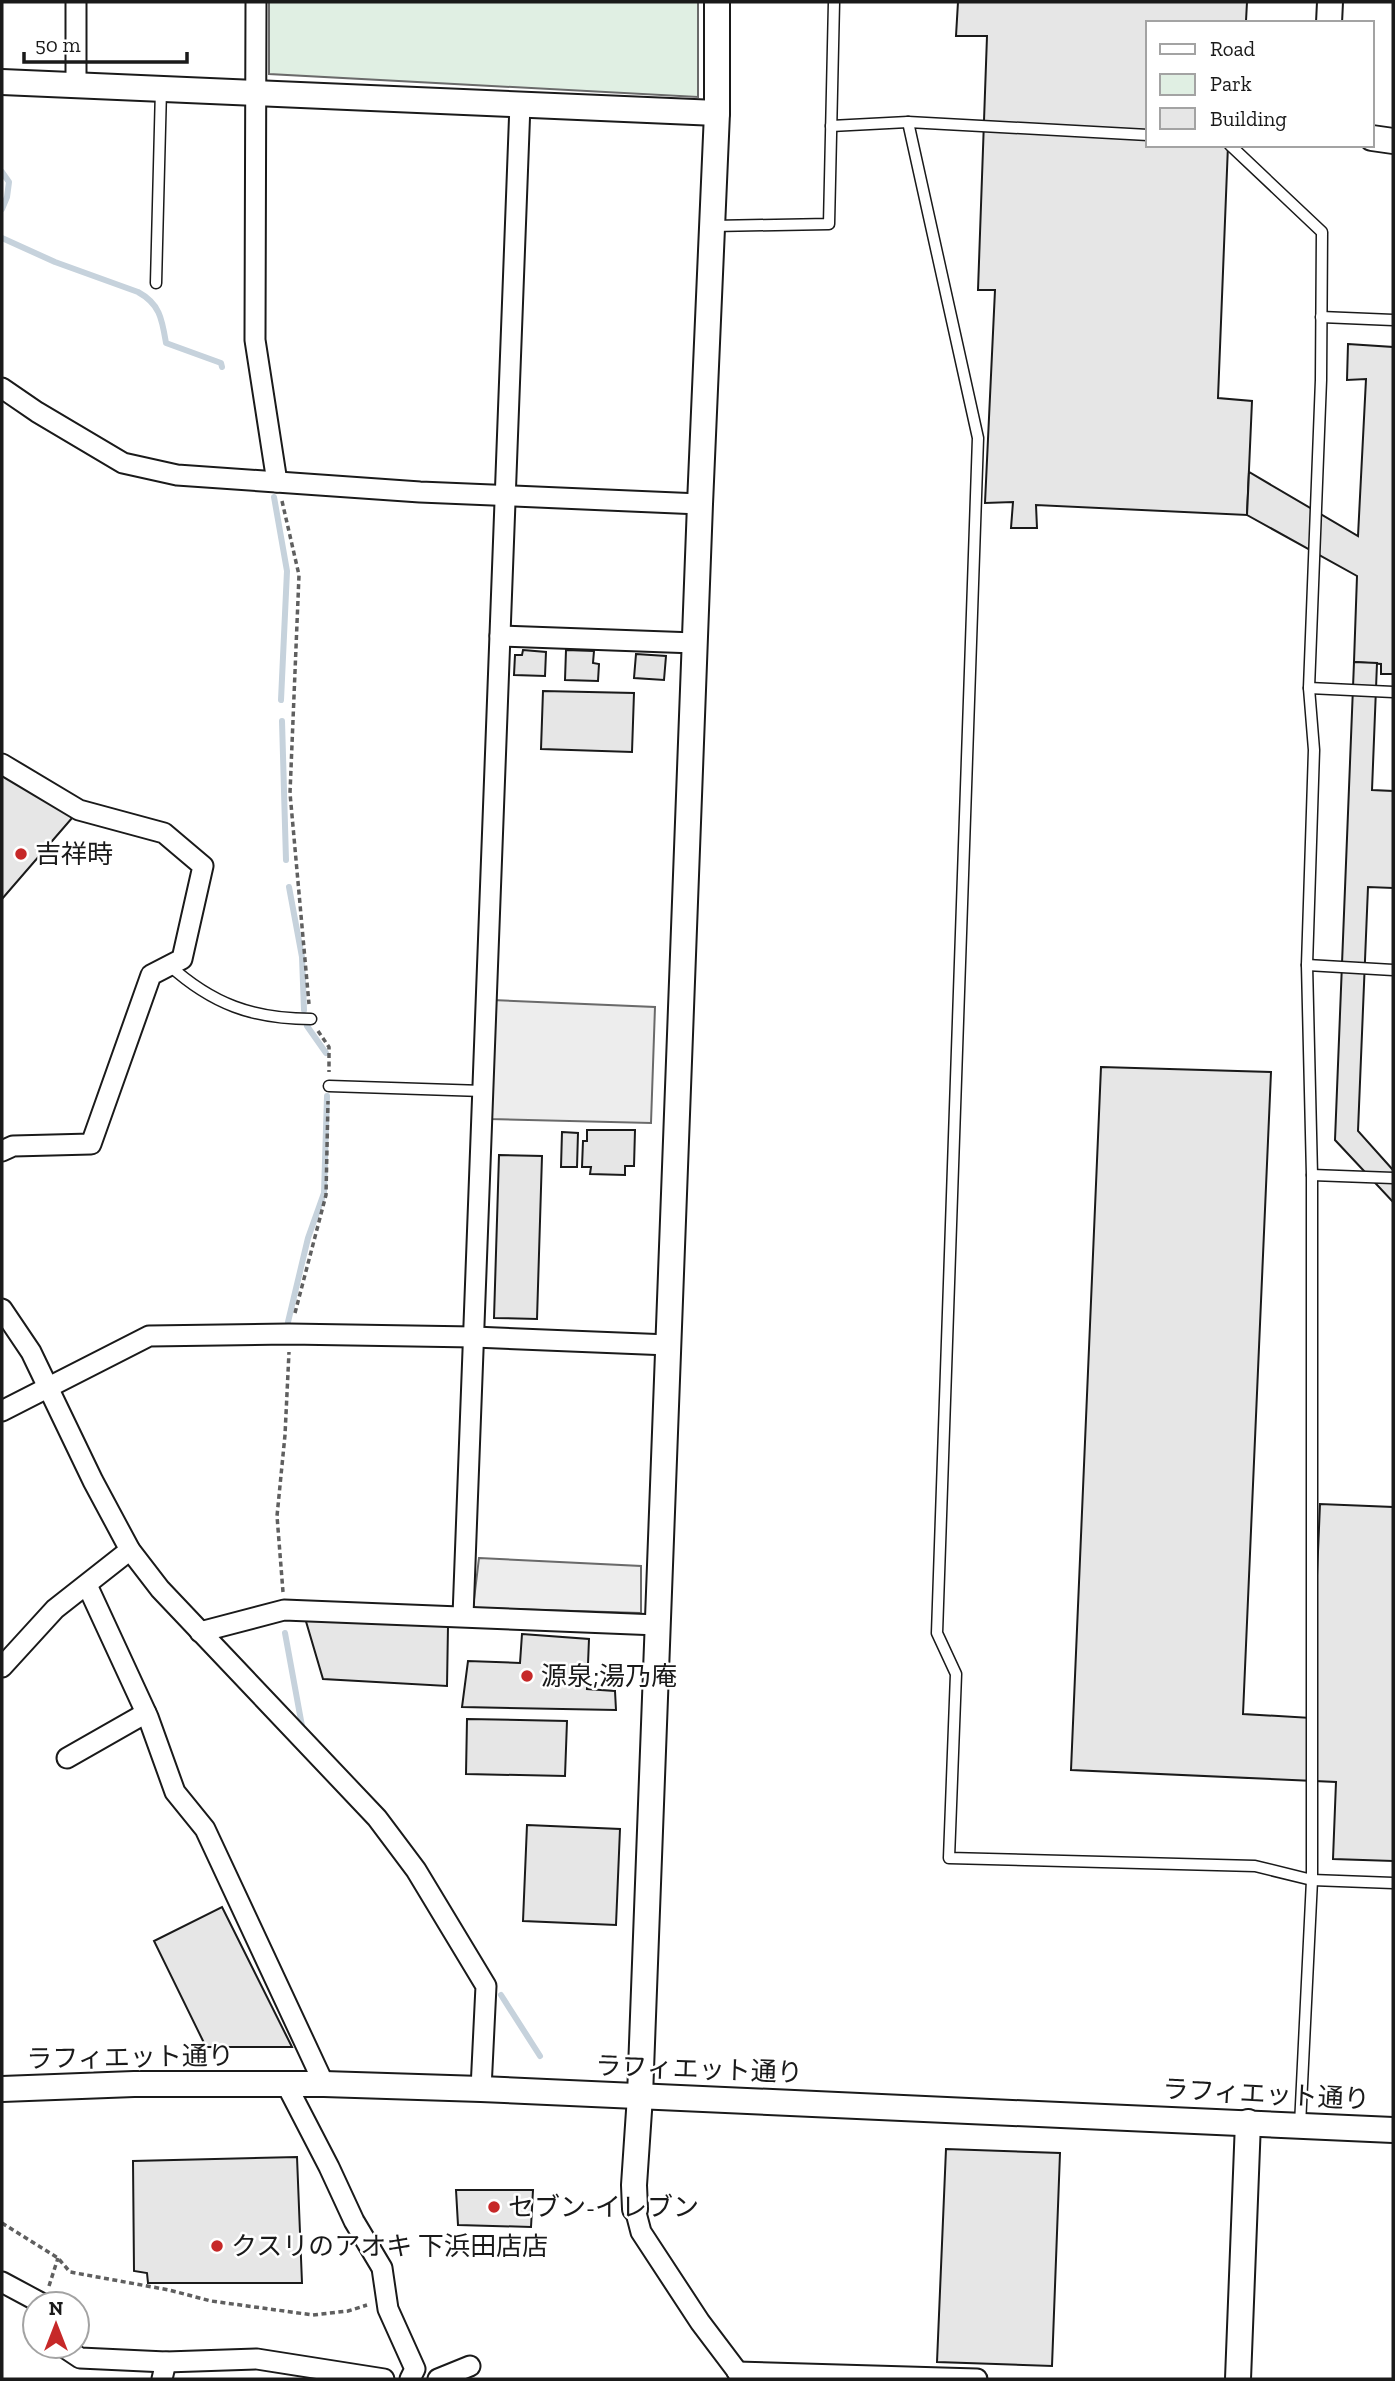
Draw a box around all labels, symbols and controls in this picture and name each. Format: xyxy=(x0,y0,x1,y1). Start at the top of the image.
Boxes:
scale bar xyxy=(24,21,187,65)
legend xyxy=(1146,21,1374,147)
text: 50 m xyxy=(35,32,81,57)
text: Road xyxy=(1210,36,1256,61)
text: Park xyxy=(1210,71,1252,96)
text: Building xyxy=(1210,106,1287,131)
place label: 吉祥時 xyxy=(35,838,113,870)
marker: 吉祥時 xyxy=(13,846,29,862)
place label: 源泉;湯乃庵 xyxy=(541,1660,677,1692)
marker: 源泉;湯乃庵 xyxy=(519,1668,535,1684)
street label: ラフィエット通り xyxy=(26,2039,234,2075)
street label: ラフィエット通り xyxy=(595,2049,803,2089)
street label: ラフィエット通り xyxy=(1162,2073,1370,2115)
place label: セブン-イレブン xyxy=(508,2191,699,2223)
marker: セブン-イレブン xyxy=(486,2199,502,2215)
place label: クスリのアオキ 下浜田店店 xyxy=(231,2230,548,2262)
marker: クスリのアオキ 下浜田店店 xyxy=(209,2238,225,2254)
north arrow xyxy=(21,2290,91,2360)
text: N xyxy=(49,2297,63,2320)

